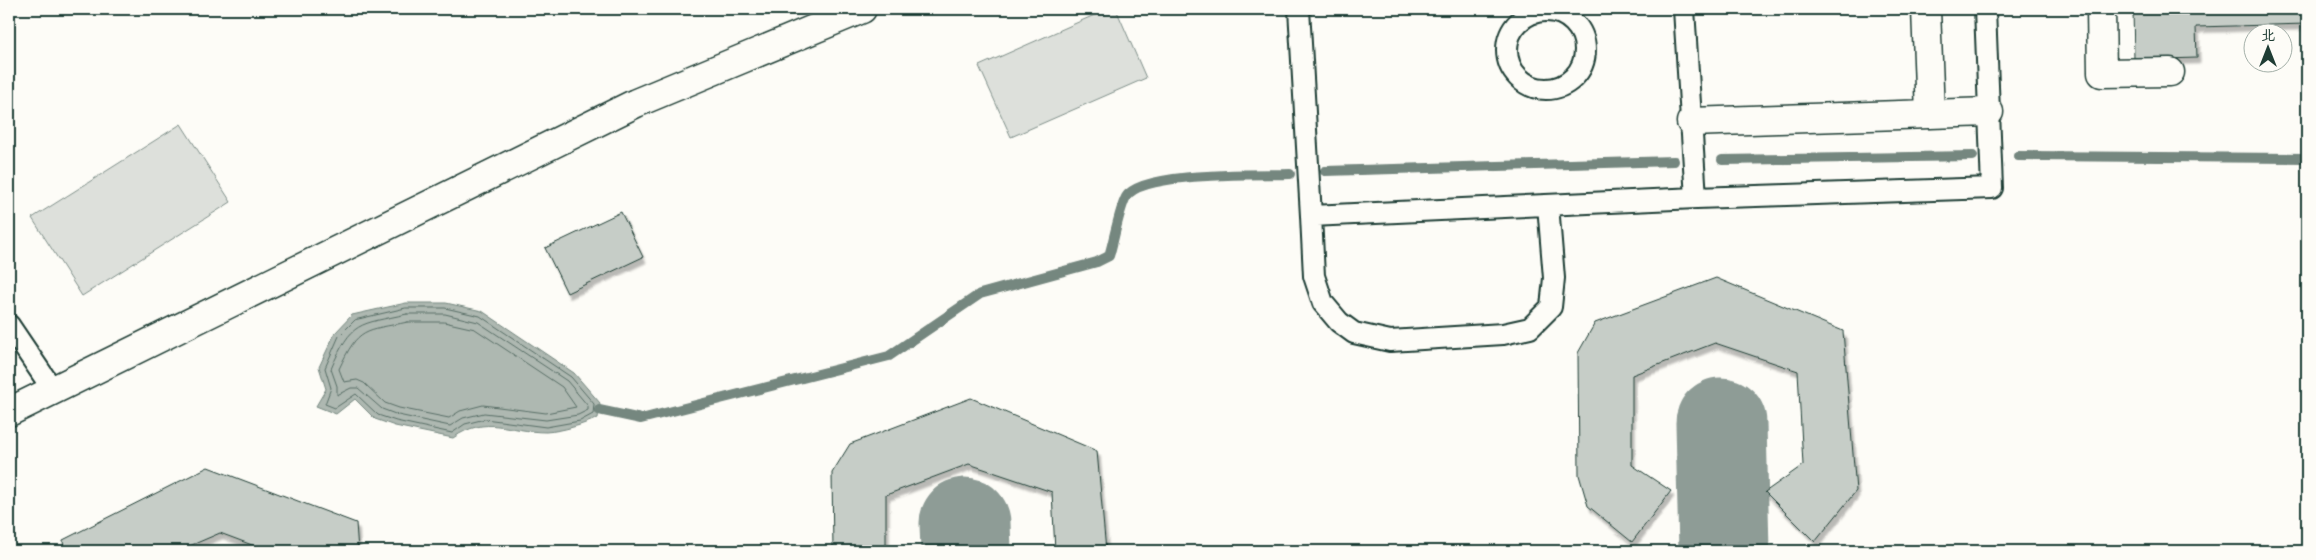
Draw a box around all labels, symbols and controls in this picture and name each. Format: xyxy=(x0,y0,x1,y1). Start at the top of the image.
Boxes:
north arrow xyxy=(2244,22,2294,72)
text: 北 xyxy=(2261,27,2275,47)

